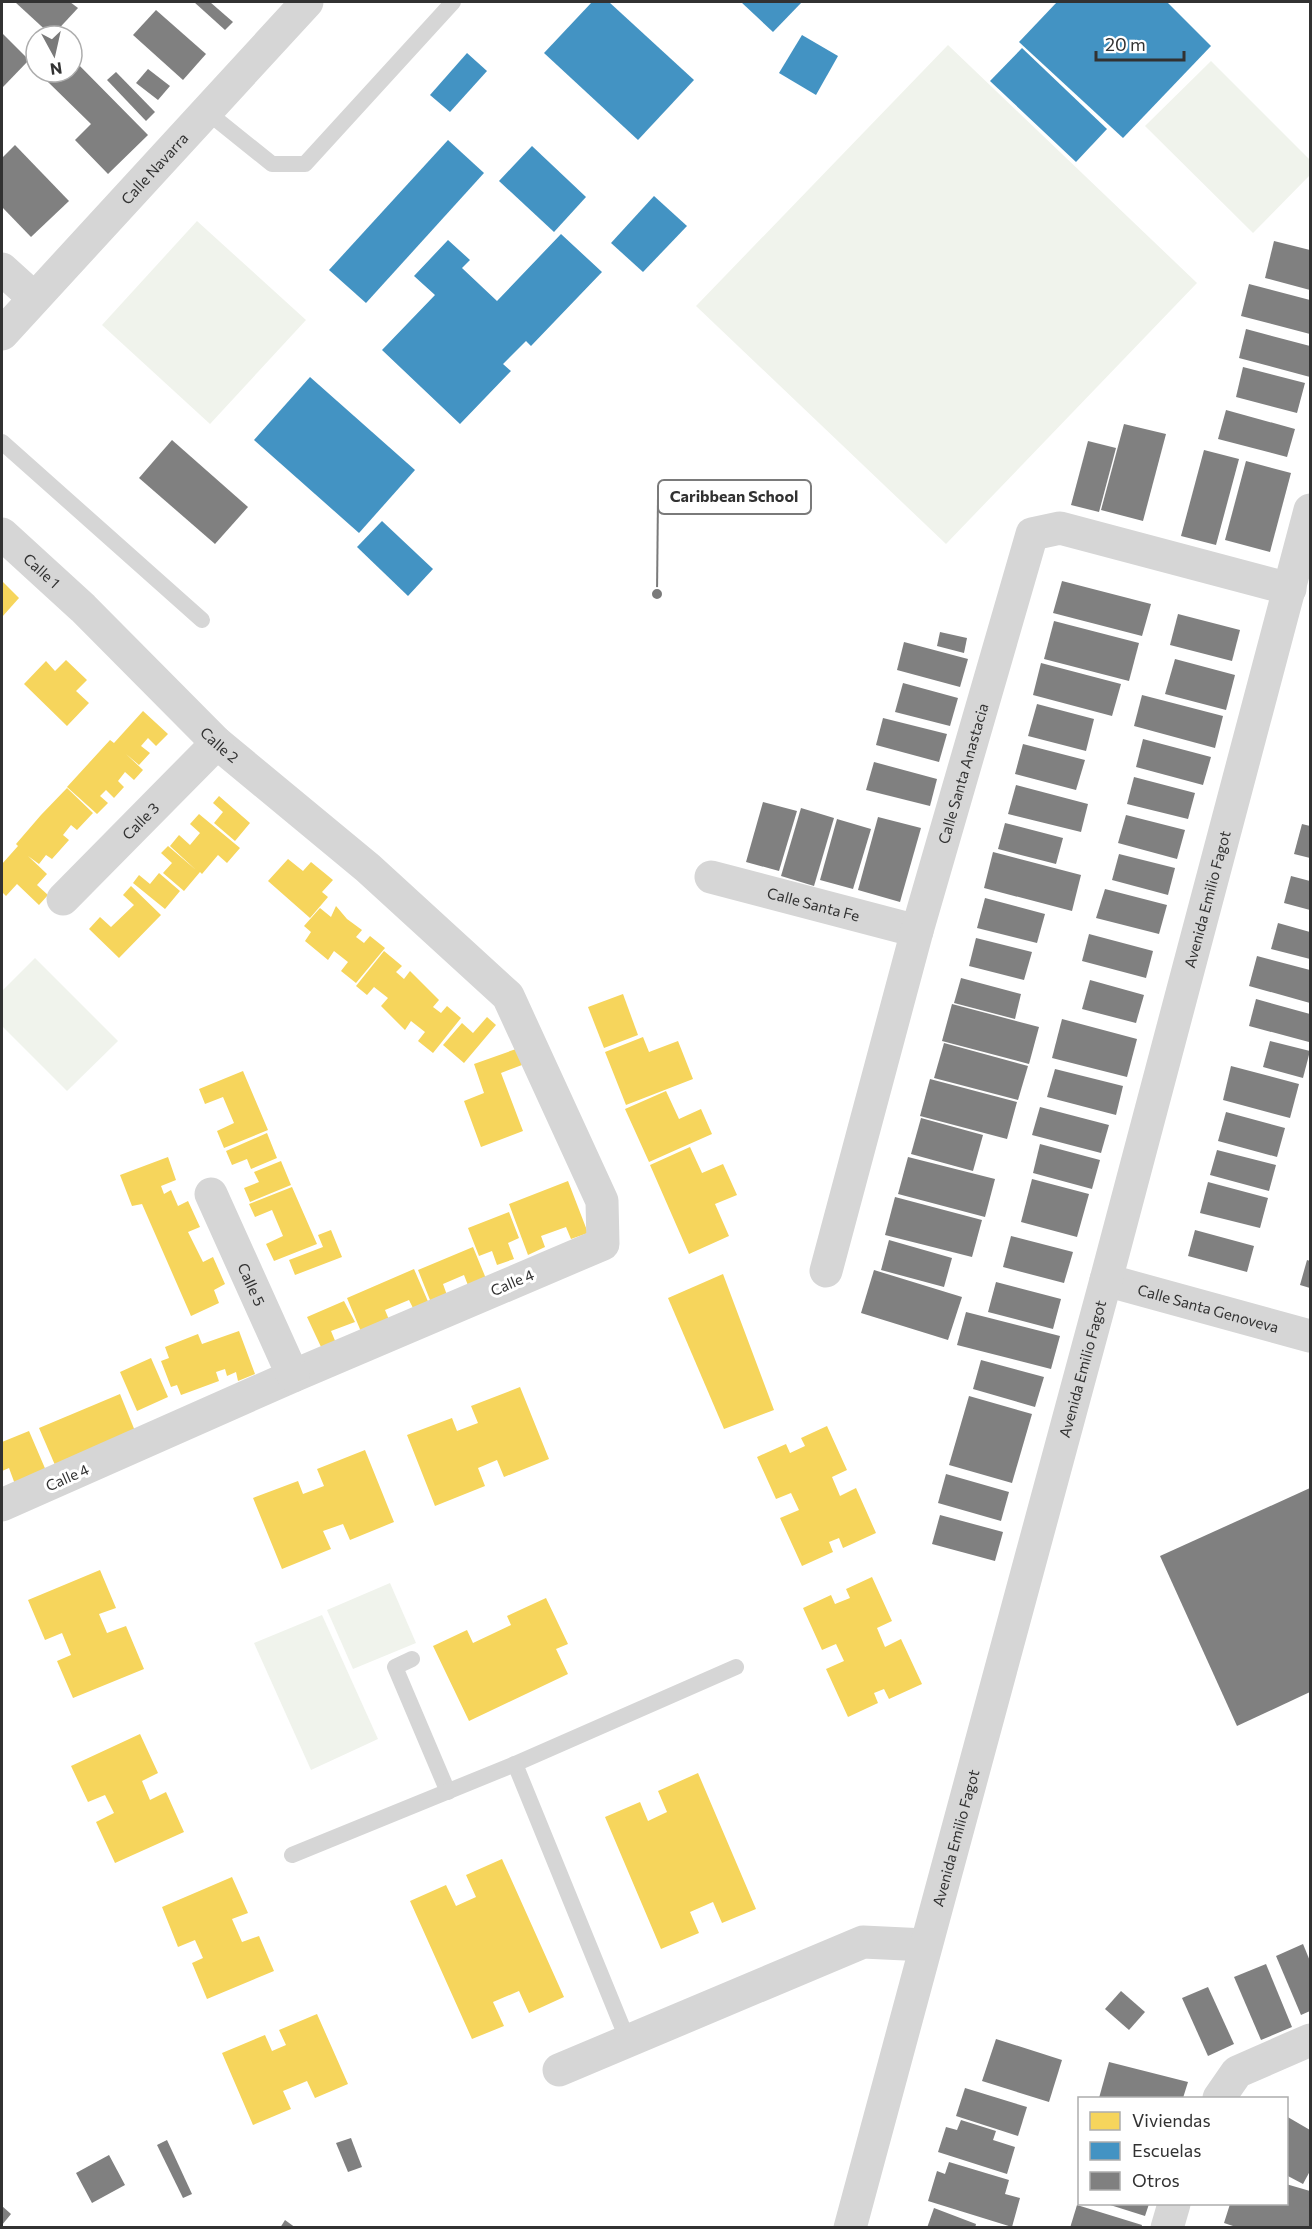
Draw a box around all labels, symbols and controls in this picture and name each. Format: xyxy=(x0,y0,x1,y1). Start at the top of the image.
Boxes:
north arrow xyxy=(24,24,84,84)
scale bar xyxy=(1096,24,1184,62)
text: 20 m xyxy=(1105,33,1146,55)
text: N xyxy=(49,59,63,80)
street label: Calle Navarra xyxy=(117,129,192,208)
callout: Caribbean School xyxy=(658,480,811,514)
text: Caribbean School xyxy=(670,486,798,505)
street label: Calle 1 xyxy=(20,549,64,592)
street label: Calle Santa Anastacia xyxy=(934,701,992,846)
street label: Calle 2 xyxy=(197,723,242,766)
street label: Calle 3 xyxy=(118,798,163,843)
street label: Avenida Emilio Fagot xyxy=(1180,828,1234,970)
street label: Calle Santa Fe xyxy=(765,883,862,925)
street label: Calle 5 xyxy=(234,1260,269,1309)
street label: Calle 4 xyxy=(488,1265,536,1299)
street label: Calle Santa Genoveva xyxy=(1136,1280,1281,1336)
street label: Avenida Emilio Fagot xyxy=(1055,1298,1109,1439)
street label: Calle 4 xyxy=(43,1460,91,1494)
street label: Avenida Emilio Fagot xyxy=(928,1767,982,1909)
legend xyxy=(1078,2097,1288,2205)
text: Viviendas xyxy=(1132,2109,1211,2131)
text: Escuelas xyxy=(1132,2139,1201,2161)
text: Otros xyxy=(1132,2169,1180,2191)

